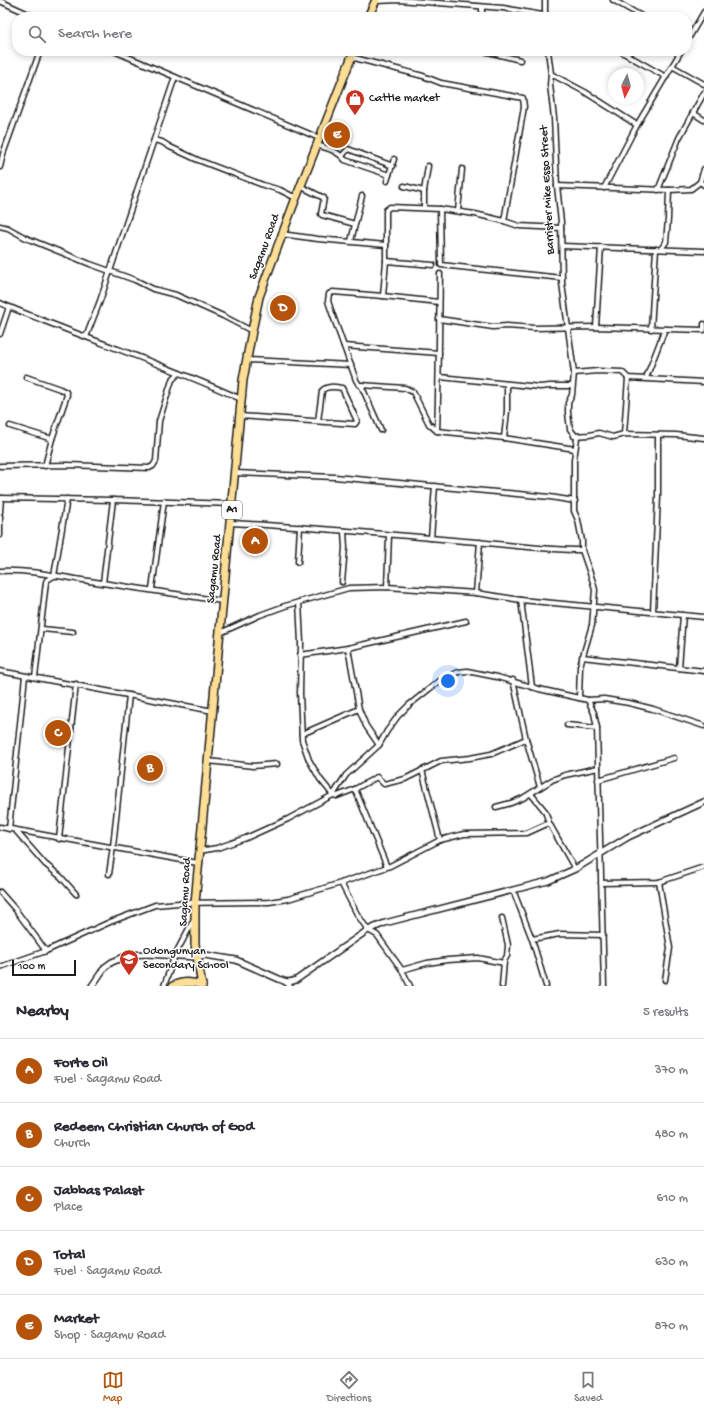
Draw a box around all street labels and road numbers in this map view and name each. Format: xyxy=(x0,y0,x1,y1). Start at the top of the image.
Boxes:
street label: Barrister Mike Esso Street xyxy=(538,124,558,256)
street label: Sagamu Road xyxy=(247,211,284,282)
road number: A1 xyxy=(222,501,242,519)
street label: Sagamu Road xyxy=(204,533,226,604)
street label: Sagamu Road xyxy=(177,856,195,927)

